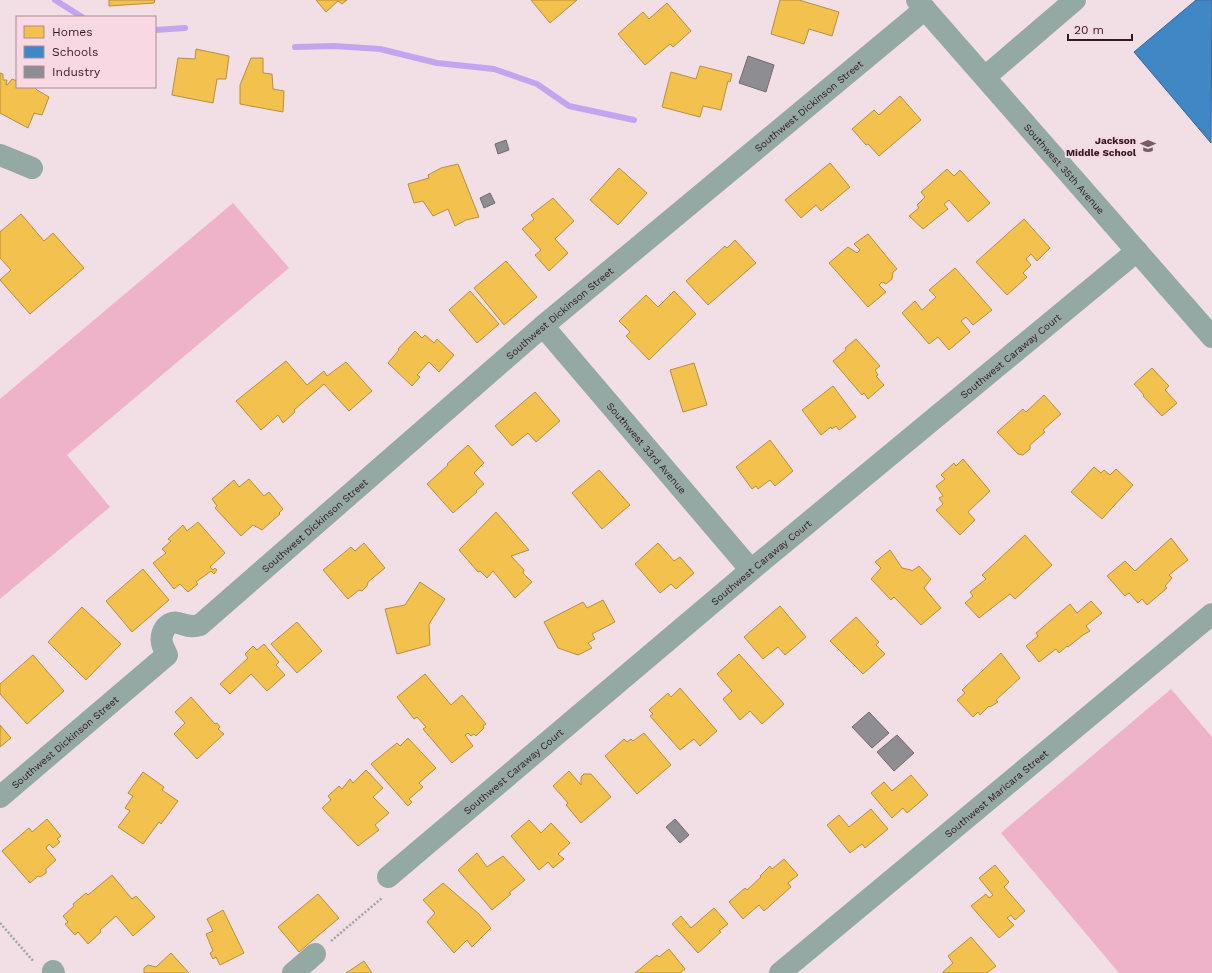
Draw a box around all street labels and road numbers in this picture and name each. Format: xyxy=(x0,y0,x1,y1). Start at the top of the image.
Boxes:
street label: Southwest Dickinson Street xyxy=(753,58,866,154)
street label: Southwest 35th Avenue xyxy=(1022,121,1107,216)
street label: Southwest Dickinson Street xyxy=(504,265,616,362)
street label: Southwest Caraway Court xyxy=(958,311,1064,401)
street label: Southwest 33rd Avenue xyxy=(605,400,688,496)
street label: Southwest Dickinson Street xyxy=(260,476,371,575)
street label: Southwest Caraway Court xyxy=(709,517,814,607)
street label: Southwest Dickinson Street xyxy=(9,693,121,791)
street label: Southwest Caraway Court xyxy=(462,726,566,817)
street label: Southwest Maricara Street xyxy=(943,747,1051,840)

